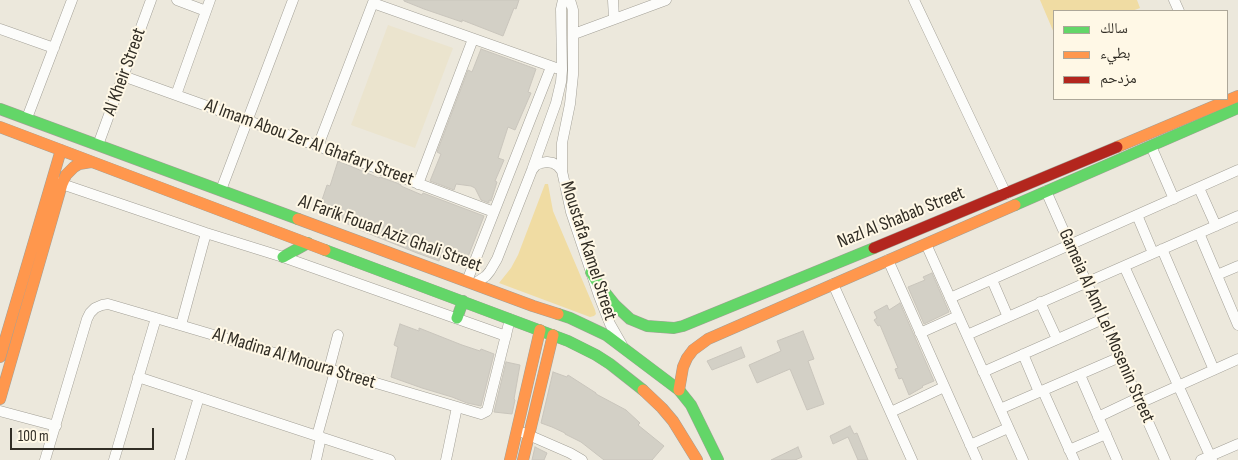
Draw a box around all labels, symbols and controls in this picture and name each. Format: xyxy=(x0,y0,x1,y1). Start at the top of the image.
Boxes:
legend xyxy=(1053,10,1228,100)
text: سالك xyxy=(1100,19,1128,38)
street label: Al Kheir Street xyxy=(99,25,151,119)
text: بطيء xyxy=(1100,44,1130,63)
text: مزدحم xyxy=(1100,69,1137,88)
street label: Al Imam Abou Zer Al Ghafary Street xyxy=(201,95,417,191)
street label: Moustafa Kamel Street xyxy=(555,179,621,323)
street label: Nazl Al Shabab Street xyxy=(834,182,968,254)
street label: Al Farik Fouad Aziz Ghali Street xyxy=(295,190,485,278)
street label: Gameia Al Aml Lel Mosenin Street xyxy=(1053,225,1159,427)
street label: Al Madina Al Mnoura Street xyxy=(210,323,378,395)
scale bar xyxy=(12,418,156,450)
text: 100 m xyxy=(18,427,49,446)

